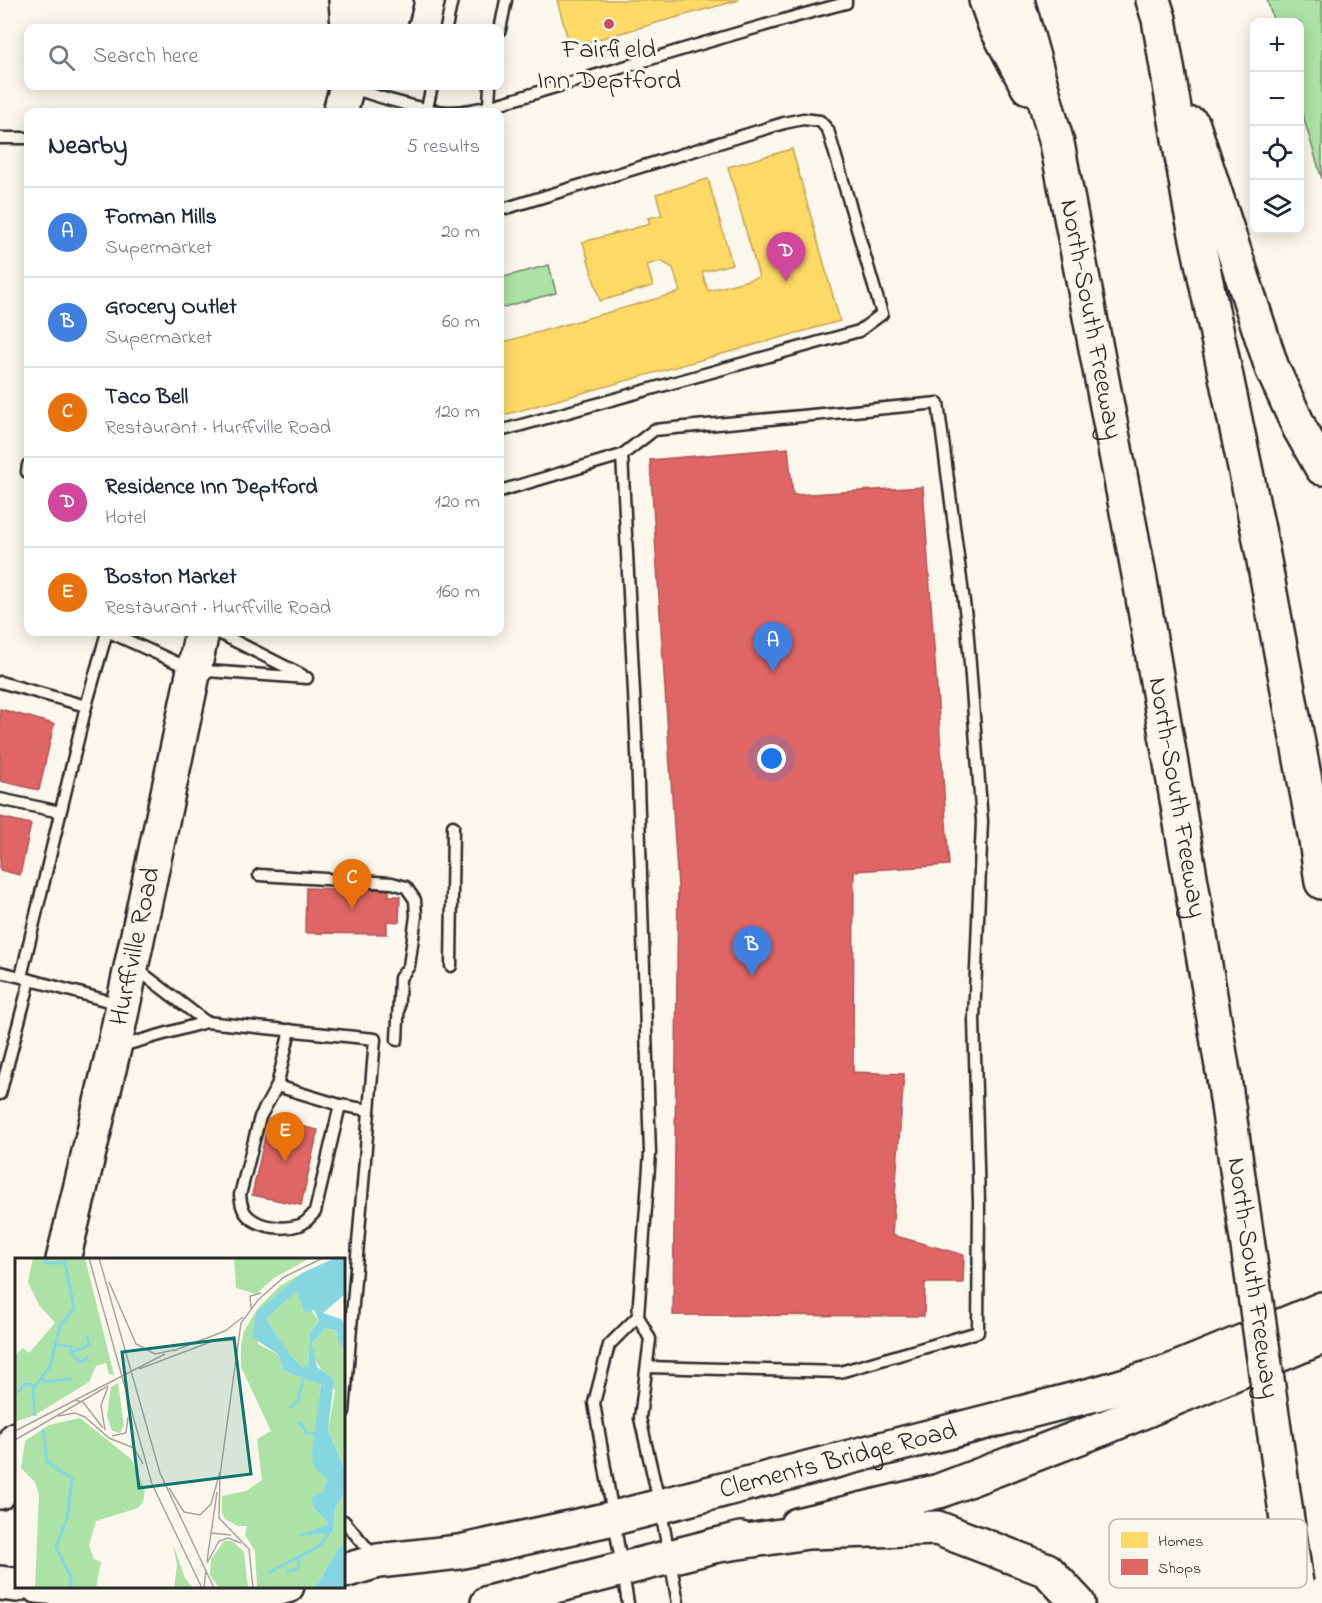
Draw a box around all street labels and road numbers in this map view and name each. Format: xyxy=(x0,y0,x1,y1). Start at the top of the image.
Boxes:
street label: North-South Freeway xyxy=(1049,196,1132,443)
street label: North-South Freeway xyxy=(1137,674,1216,921)
street label: Hurffville Road xyxy=(100,864,171,1029)
street label: North-South Freeway xyxy=(1216,1155,1289,1401)
street label: Clements Bridge Road xyxy=(715,1411,961,1510)

